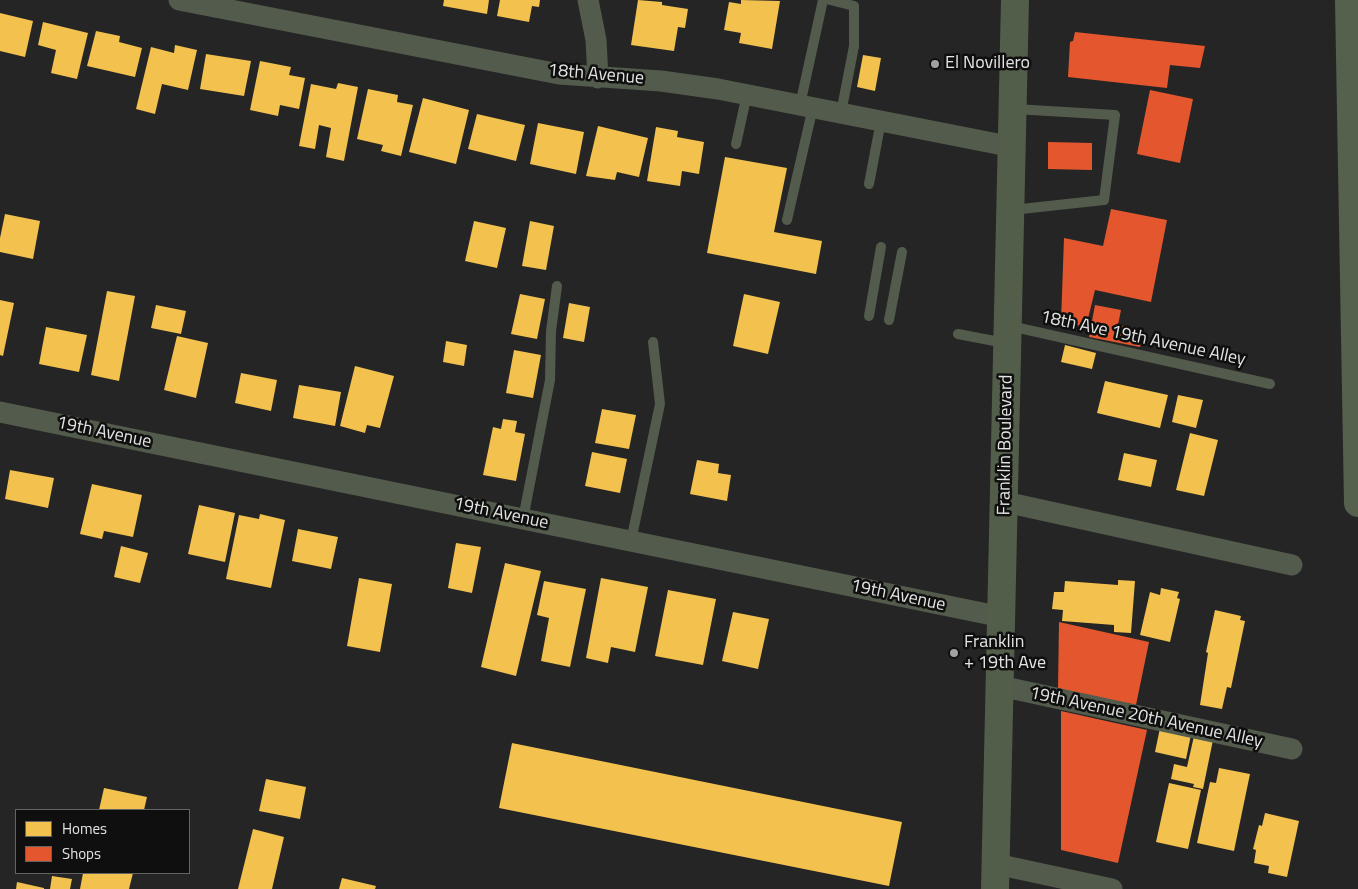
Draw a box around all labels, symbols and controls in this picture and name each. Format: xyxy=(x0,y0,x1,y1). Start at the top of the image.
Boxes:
place label: El Novillero xyxy=(945,53,1030,75)
marker: El Novillero xyxy=(929,58,941,70)
street label: 18th Avenue xyxy=(547,60,645,90)
street label: 18th Ave 19th Avenue Alley xyxy=(1038,307,1248,371)
street label: Franklin Boulevard xyxy=(994,374,1018,516)
street label: 19th Avenue xyxy=(55,412,153,454)
street label: 19th Avenue xyxy=(452,493,550,535)
street label: 19th Avenue xyxy=(849,575,947,617)
place label: Franklin + 19th Ave xyxy=(964,632,1046,674)
marker: Franklin + 19th Ave xyxy=(948,647,960,659)
street label: 19th Avenue 20th Avenue Alley xyxy=(1028,683,1264,753)
legend xyxy=(15,809,190,874)
text: Homes xyxy=(62,817,107,840)
text: Shops xyxy=(62,842,101,865)

